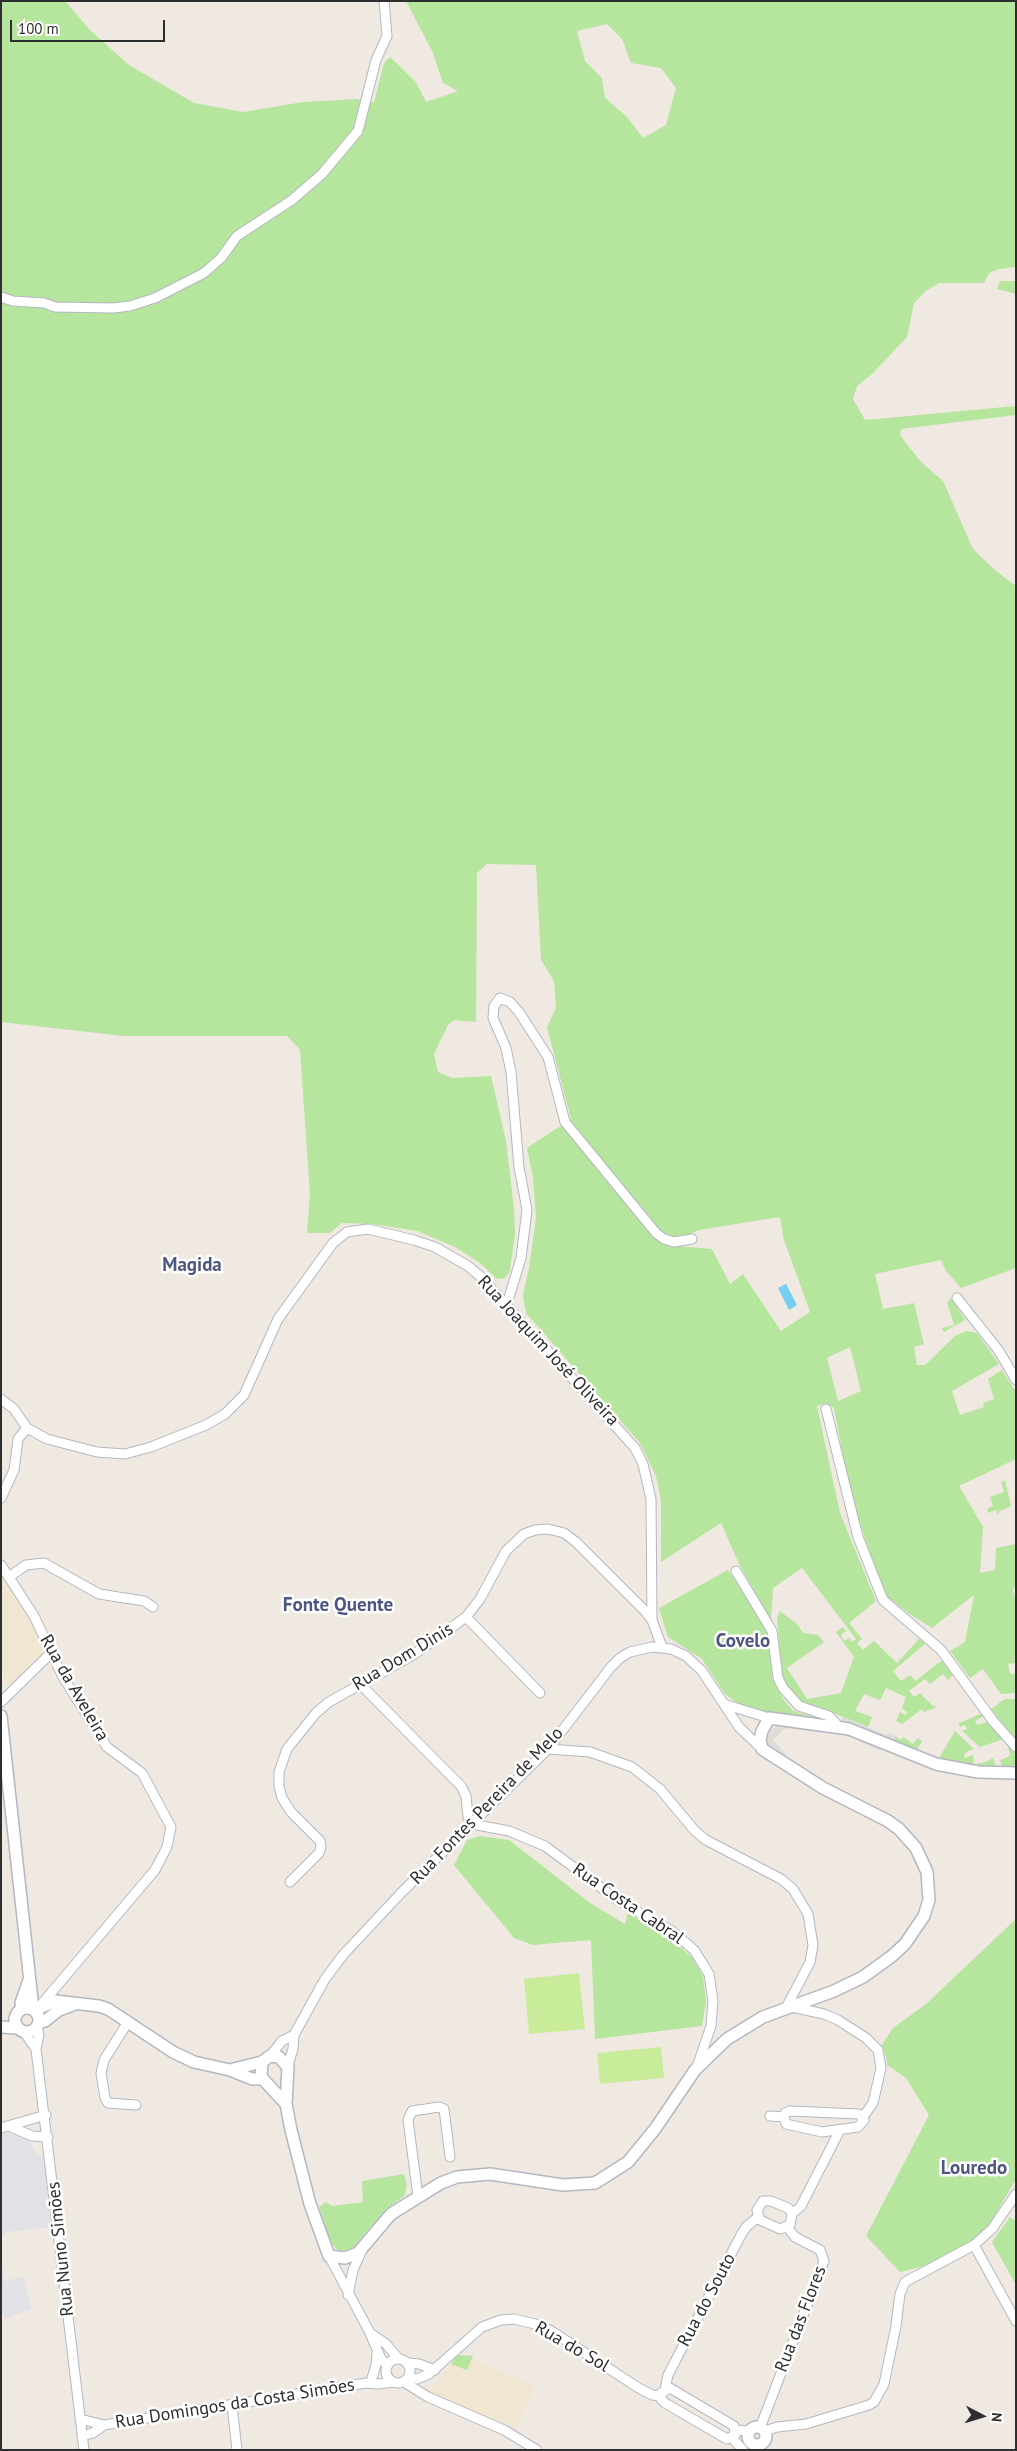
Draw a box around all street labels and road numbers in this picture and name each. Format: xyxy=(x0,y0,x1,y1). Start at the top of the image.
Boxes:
street label: Rua Joaquim José Oliveira xyxy=(473,1271,623,1431)
street label: Rua Dom Dinis xyxy=(349,1618,457,1696)
street label: Rua da Aveleira xyxy=(35,1631,113,1745)
street label: Rua Fontes Pereira de Melo xyxy=(406,1723,568,1889)
street label: Rua Costa Cabral xyxy=(568,1859,688,1949)
street label: Rua Nuno Simões xyxy=(43,2181,79,2317)
street label: Rua do Souto xyxy=(673,2250,741,2350)
street label: Rua das Flores xyxy=(771,2263,831,2375)
street label: Rua do Sol xyxy=(531,2317,613,2377)
street label: Rua Domingos da Costa Simões xyxy=(114,2374,356,2434)

